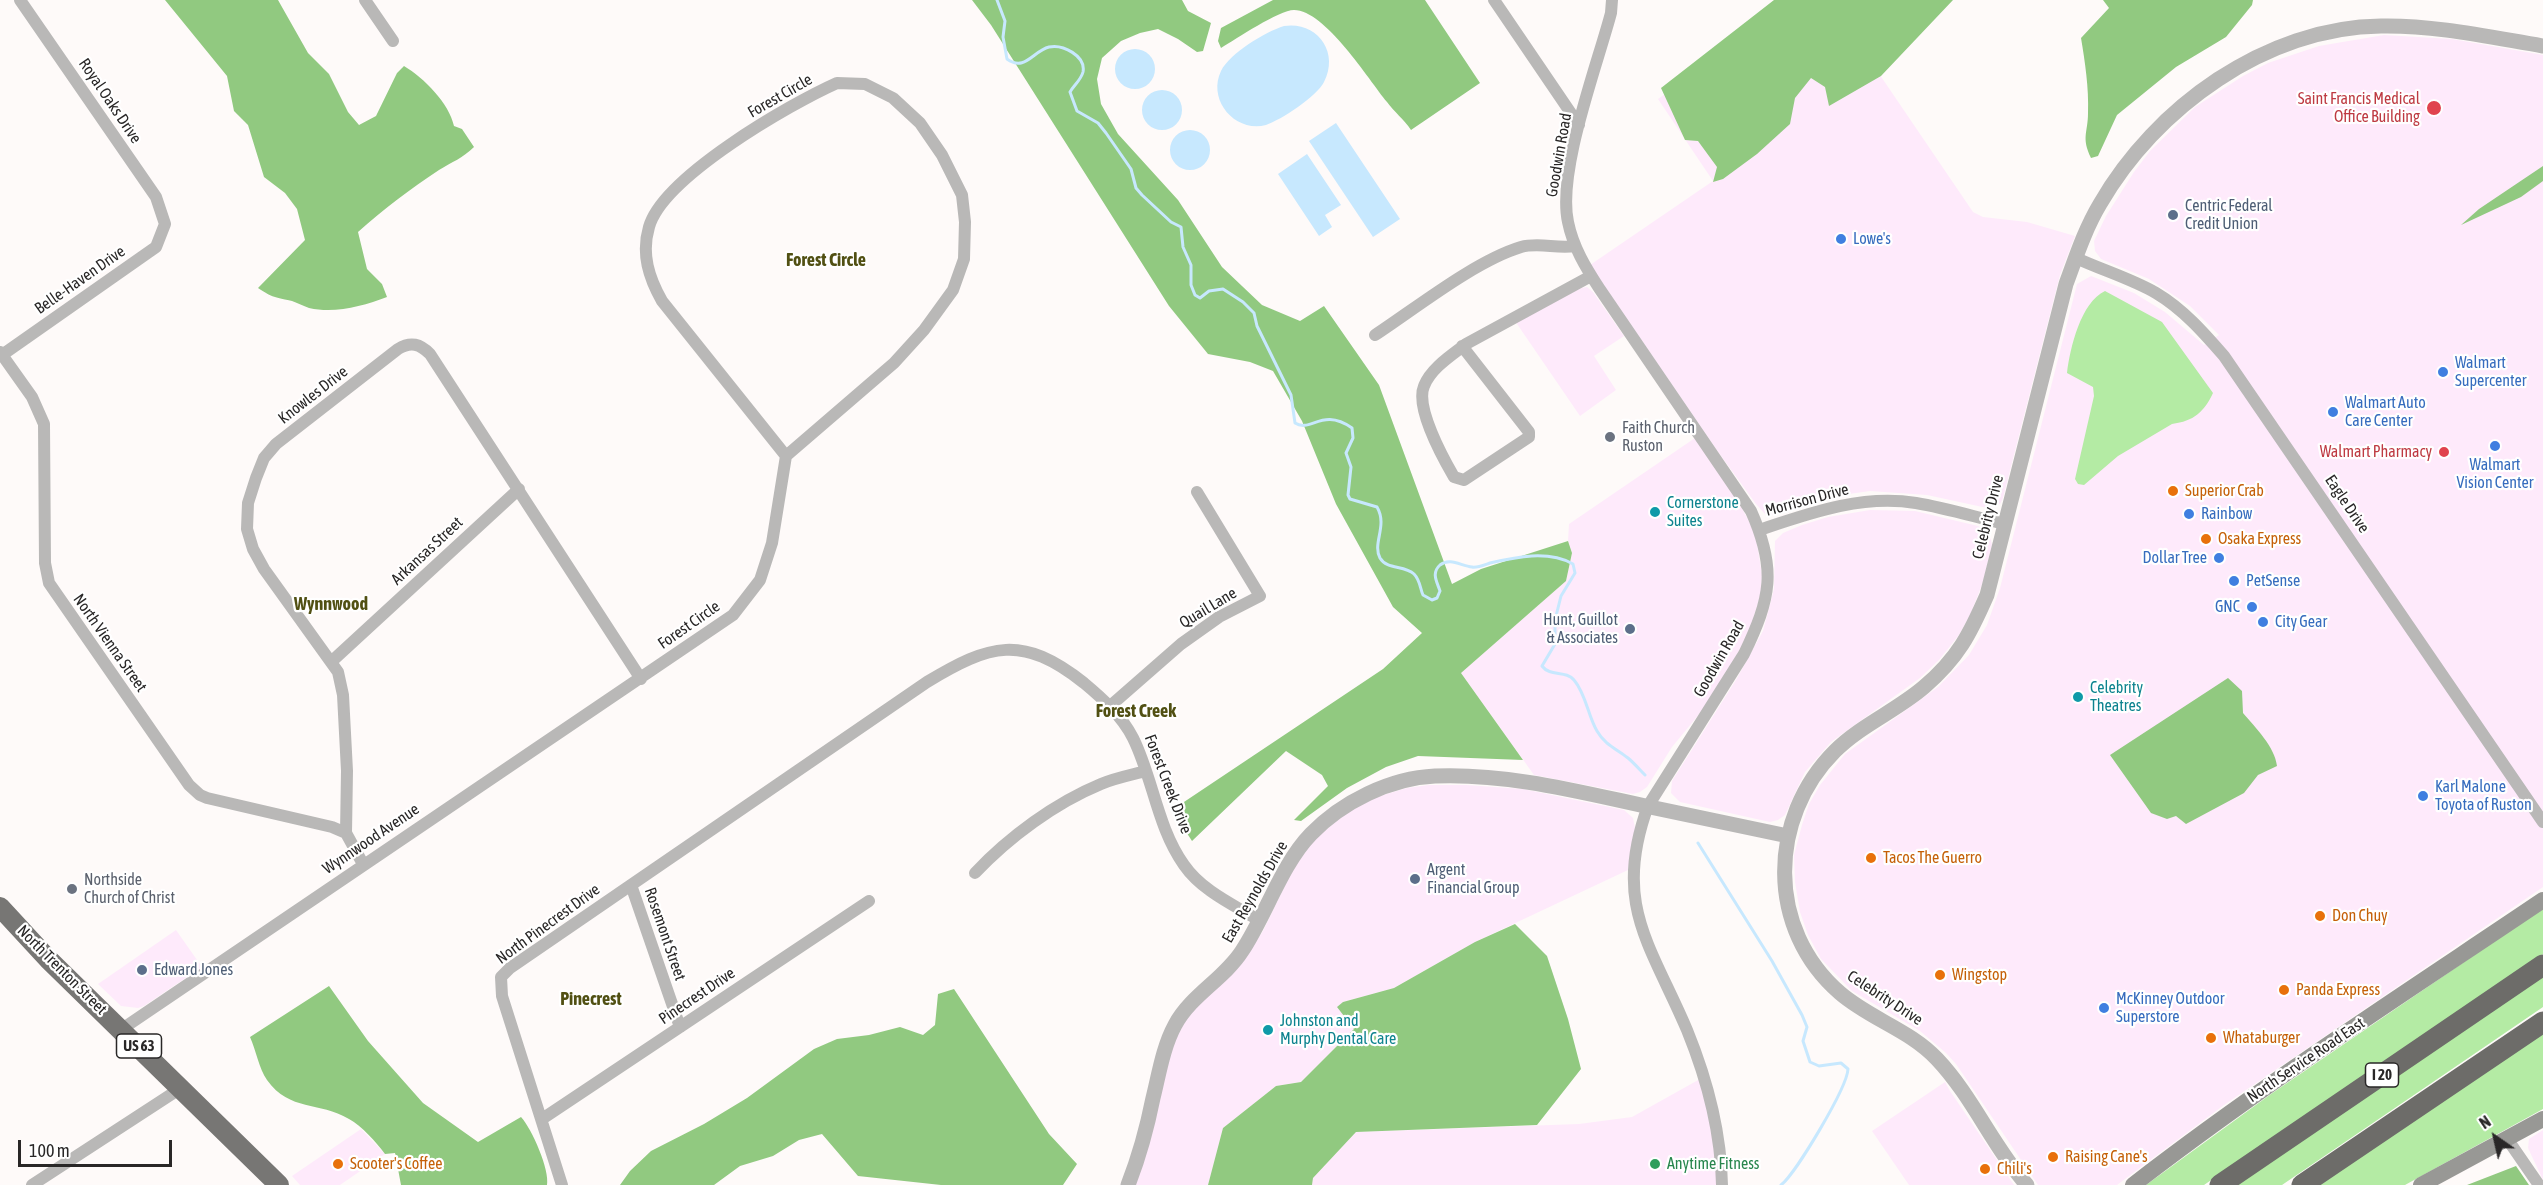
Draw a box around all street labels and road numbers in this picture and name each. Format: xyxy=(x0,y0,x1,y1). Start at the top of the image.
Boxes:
street label: Royal Oaks Drive xyxy=(75,55,145,147)
street label: Forest Circle xyxy=(744,70,816,122)
street label: Goodwin Road xyxy=(1542,112,1576,198)
street label: Belle-Haven Drive xyxy=(31,242,129,318)
street label: Knowles Drive xyxy=(274,362,352,428)
street label: Eagle Drive xyxy=(2321,471,2373,537)
street label: Celebrity Drive xyxy=(1968,473,2008,561)
street label: Morrison Drive xyxy=(1763,480,1851,520)
street label: Arkansas Street xyxy=(387,513,467,589)
street label: Quail Lane xyxy=(1176,583,1240,633)
street label: North Vienna Street xyxy=(69,590,151,696)
street label: Forest Circle xyxy=(654,597,724,653)
street label: Goodwin Road xyxy=(1689,617,1749,701)
street label: Forest Creek Drive xyxy=(1140,732,1196,836)
street label: Wynnwood Avenue xyxy=(319,800,423,878)
street label: East Reynolds Drive xyxy=(1218,838,1292,946)
street label: North Pinecrest Drive xyxy=(492,880,604,968)
street label: Rosemont Street xyxy=(640,885,690,983)
street label: North Trenton Street xyxy=(13,921,111,1019)
street label: Pinecrest Drive xyxy=(655,964,739,1028)
street label: Celebrity Drive xyxy=(1844,966,1926,1030)
street label: North Service Road East xyxy=(2244,1014,2368,1106)
road number: US 63 xyxy=(116,1034,162,1058)
road number: I 20 xyxy=(2366,1063,2398,1087)

